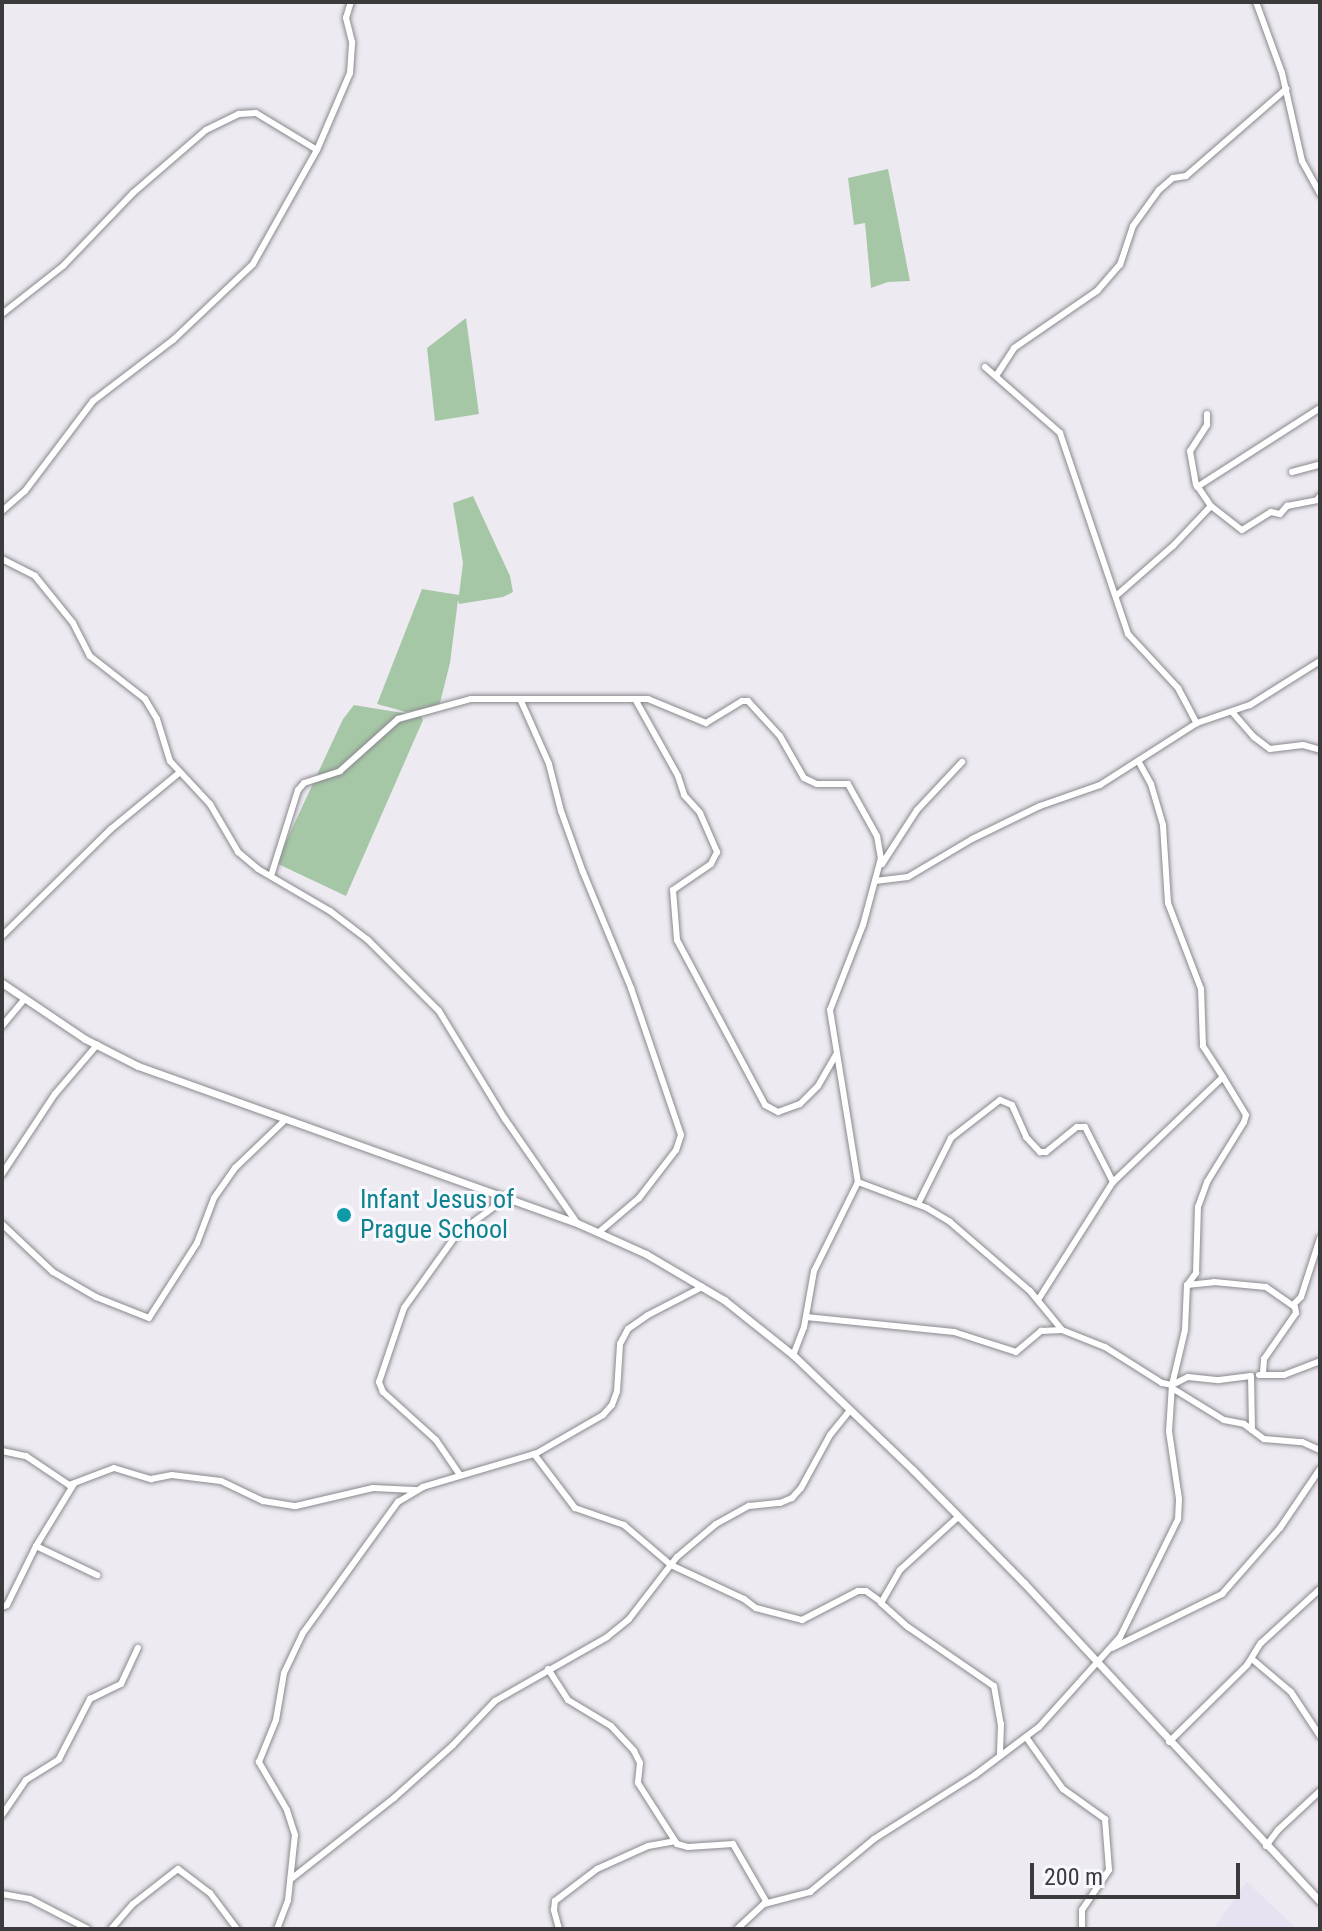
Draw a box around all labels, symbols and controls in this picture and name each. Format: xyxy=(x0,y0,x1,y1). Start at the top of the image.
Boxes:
place label: Infant Jesus of Prague School xyxy=(360,1184,514,1246)
marker: Infant Jesus of Prague School xyxy=(335,1206,353,1224)
scale bar xyxy=(1034,1847,1244,1897)
text: 200 m xyxy=(1044,1863,1103,1891)

